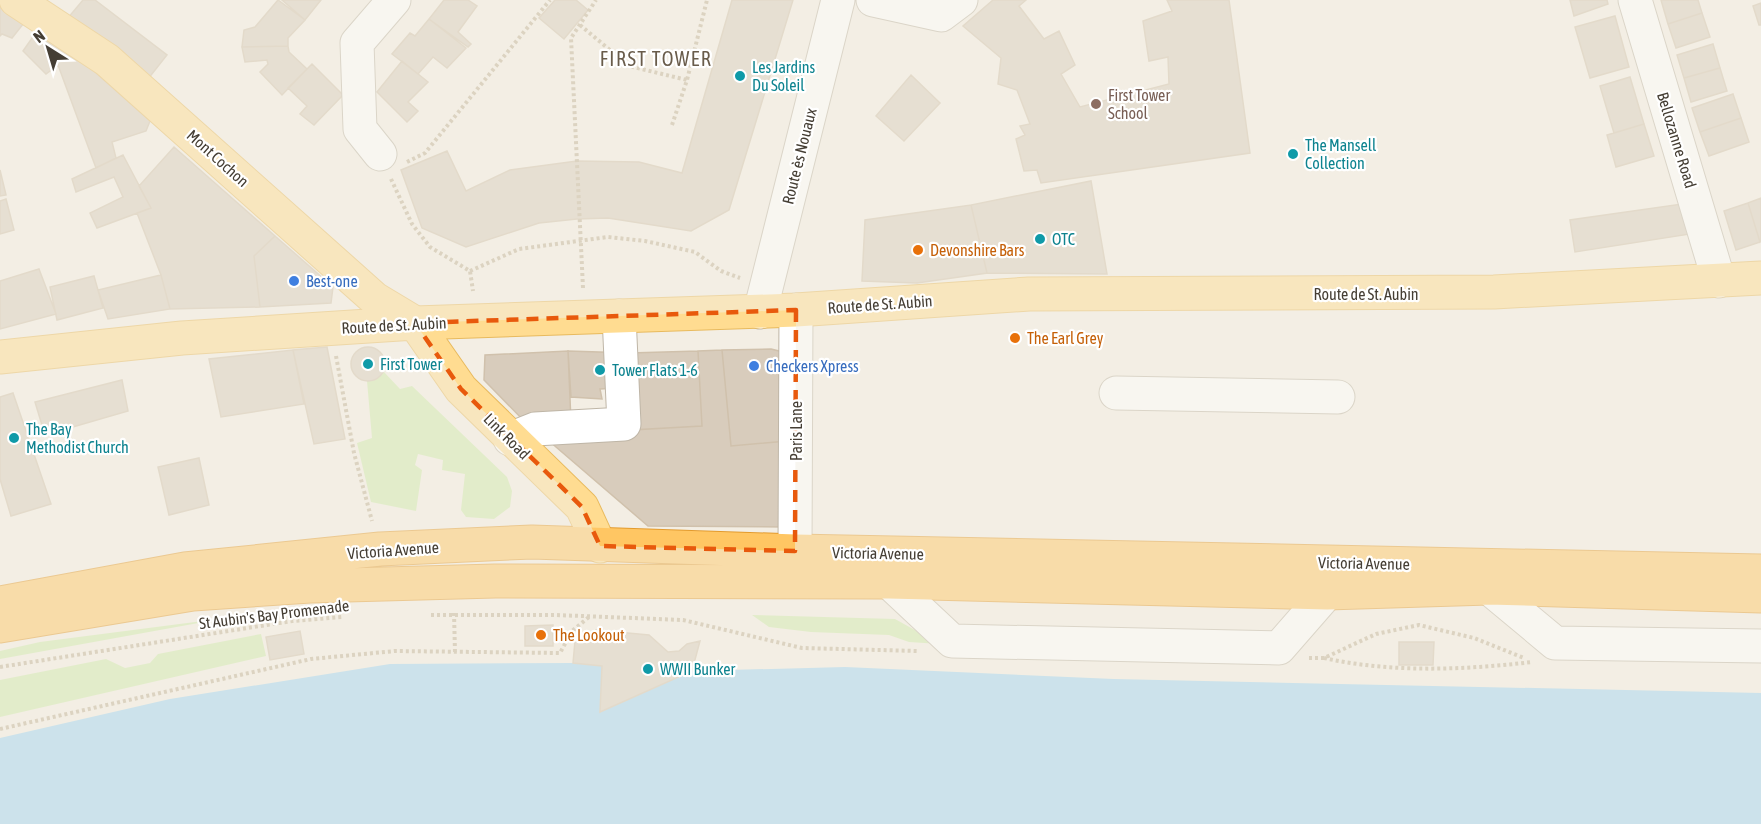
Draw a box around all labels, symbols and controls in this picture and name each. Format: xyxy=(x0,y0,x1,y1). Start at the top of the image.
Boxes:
north arrow xyxy=(18,18,78,78)
text: N xyxy=(30,26,48,46)
district label: FIRST TOWER xyxy=(600,47,712,70)
place label: Les Jardins Du Soleil xyxy=(752,58,816,94)
marker: Les Jardins Du Soleil xyxy=(733,69,747,83)
place label: First Tower School xyxy=(1108,86,1170,122)
street label: Bellozanne Road xyxy=(1654,90,1700,190)
marker: First Tower School xyxy=(1089,97,1103,111)
street label: Route ès Nouaux xyxy=(778,105,820,206)
street label: Mont Cochon xyxy=(184,126,252,190)
place label: The Mansell Collection xyxy=(1305,136,1377,172)
marker: The Mansell Collection xyxy=(1286,147,1300,161)
place label: OTC xyxy=(1052,230,1075,248)
marker: OTC xyxy=(1033,232,1047,246)
place label: Devonshire Bars xyxy=(930,241,1025,259)
marker: Devonshire Bars xyxy=(911,243,925,257)
place label: Best-one xyxy=(306,272,358,290)
marker: Best-one xyxy=(287,274,301,288)
street label: Route de St. Aubin xyxy=(1313,285,1419,303)
street label: Route de St. Aubin xyxy=(827,291,933,317)
street label: Route de St. Aubin xyxy=(341,313,447,337)
place label: The Earl Grey xyxy=(1027,329,1104,348)
marker: The Earl Grey xyxy=(1008,331,1022,345)
place label: First Tower xyxy=(380,355,442,373)
marker: First Tower xyxy=(361,357,375,371)
place label: Checkers Xpress xyxy=(766,357,859,376)
marker: Checkers Xpress xyxy=(747,359,761,373)
place label: Tower Flats 1-6 xyxy=(612,361,698,379)
marker: Tower Flats 1-6 xyxy=(593,363,607,377)
street label: Paris Lane xyxy=(787,401,805,461)
street label: Link Road xyxy=(480,409,534,463)
place label: The Bay Methodist Church xyxy=(26,420,129,456)
marker: The Bay Methodist Church xyxy=(7,431,21,445)
street label: Victoria Avenue xyxy=(347,538,439,562)
street label: Victoria Avenue xyxy=(832,543,924,563)
street label: Victoria Avenue xyxy=(1318,553,1410,573)
street label: St Aubin's Bay Promenade xyxy=(198,596,350,633)
place label: The Lookout xyxy=(553,626,625,644)
marker: The Lookout xyxy=(534,628,548,642)
place label: WWII Bunker xyxy=(660,660,736,678)
marker: WWII Bunker xyxy=(641,662,655,676)

